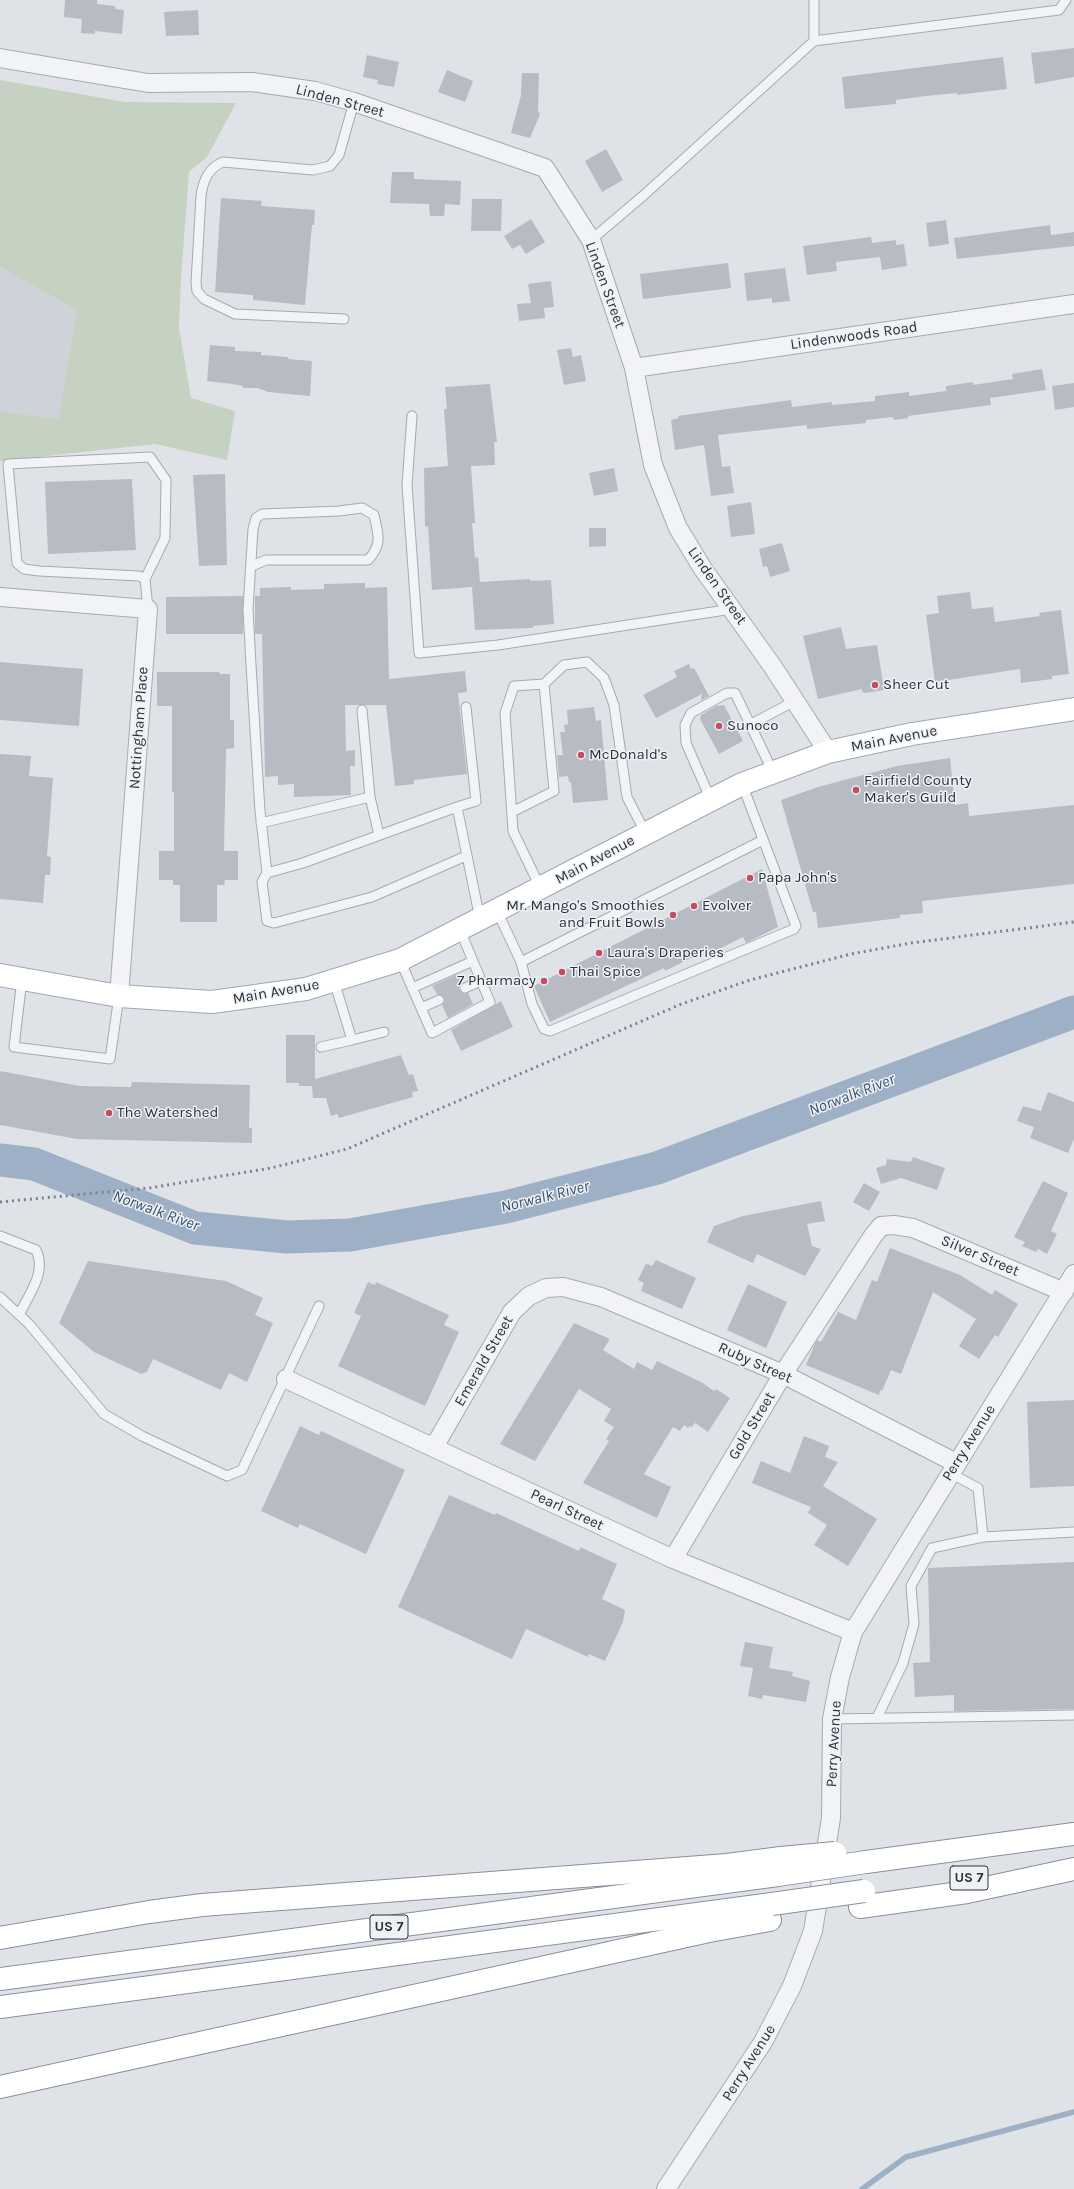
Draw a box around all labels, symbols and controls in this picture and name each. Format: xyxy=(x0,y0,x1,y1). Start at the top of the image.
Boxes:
street label: Linden Street xyxy=(294,81,386,121)
street label: Linden Street xyxy=(581,239,629,331)
street label: Lindenwoods Road xyxy=(789,318,919,354)
street label: Linden Street xyxy=(684,544,750,628)
street label: Nottingham Place xyxy=(126,666,152,790)
place label: Sheer Cut xyxy=(883,676,949,694)
marker: Sheer Cut xyxy=(870,680,880,690)
place label: Sunoco xyxy=(727,717,778,735)
marker: Sunoco xyxy=(714,721,724,731)
street label: Main Avenue xyxy=(849,722,939,756)
place label: McDonald's xyxy=(589,746,668,764)
marker: McDonald's xyxy=(576,750,586,760)
place label: Fairfield County Maker's Guild xyxy=(864,772,972,807)
marker: Fairfield County Maker's Guild xyxy=(851,785,861,795)
street label: Main Avenue xyxy=(552,832,638,888)
place label: Papa John's xyxy=(758,869,837,887)
marker: Papa John's xyxy=(745,873,755,883)
place label: Mr. Mango's Smoothies and Fruit Bowls xyxy=(506,897,665,932)
place label: Evolver xyxy=(702,897,751,915)
marker: Evolver xyxy=(689,901,699,911)
marker: Mr. Mango's Smoothies and Fruit Bowls xyxy=(668,910,678,920)
place label: Laura's Draperies xyxy=(607,944,724,962)
marker: Laura's Draperies xyxy=(594,948,604,958)
place label: Thai Spice xyxy=(570,963,641,981)
marker: Thai Spice xyxy=(557,967,567,977)
place label: 7 Pharmacy xyxy=(457,972,536,990)
street label: Main Avenue xyxy=(231,976,321,1008)
marker: 7 Pharmacy xyxy=(539,976,549,986)
water label: Norwalk River xyxy=(806,1070,898,1120)
place label: The Watershed xyxy=(117,1104,218,1122)
marker: The Watershed xyxy=(104,1108,114,1118)
water label: Norwalk River xyxy=(499,1177,591,1217)
water label: Norwalk River xyxy=(110,1186,202,1236)
street label: Silver Street xyxy=(938,1231,1022,1281)
street label: Emerald Street xyxy=(451,1312,517,1410)
street label: Ruby Street xyxy=(715,1339,795,1387)
street label: Gold Street xyxy=(725,1389,779,1463)
street label: Perry Avenue xyxy=(938,1401,1000,1485)
street label: Pearl Street xyxy=(528,1485,606,1535)
street label: Perry Avenue xyxy=(823,1700,845,1788)
road number: US 7 xyxy=(950,1866,988,1890)
road number: US 7 xyxy=(370,1915,408,1939)
street label: Perry Avenue xyxy=(718,2021,780,2105)

